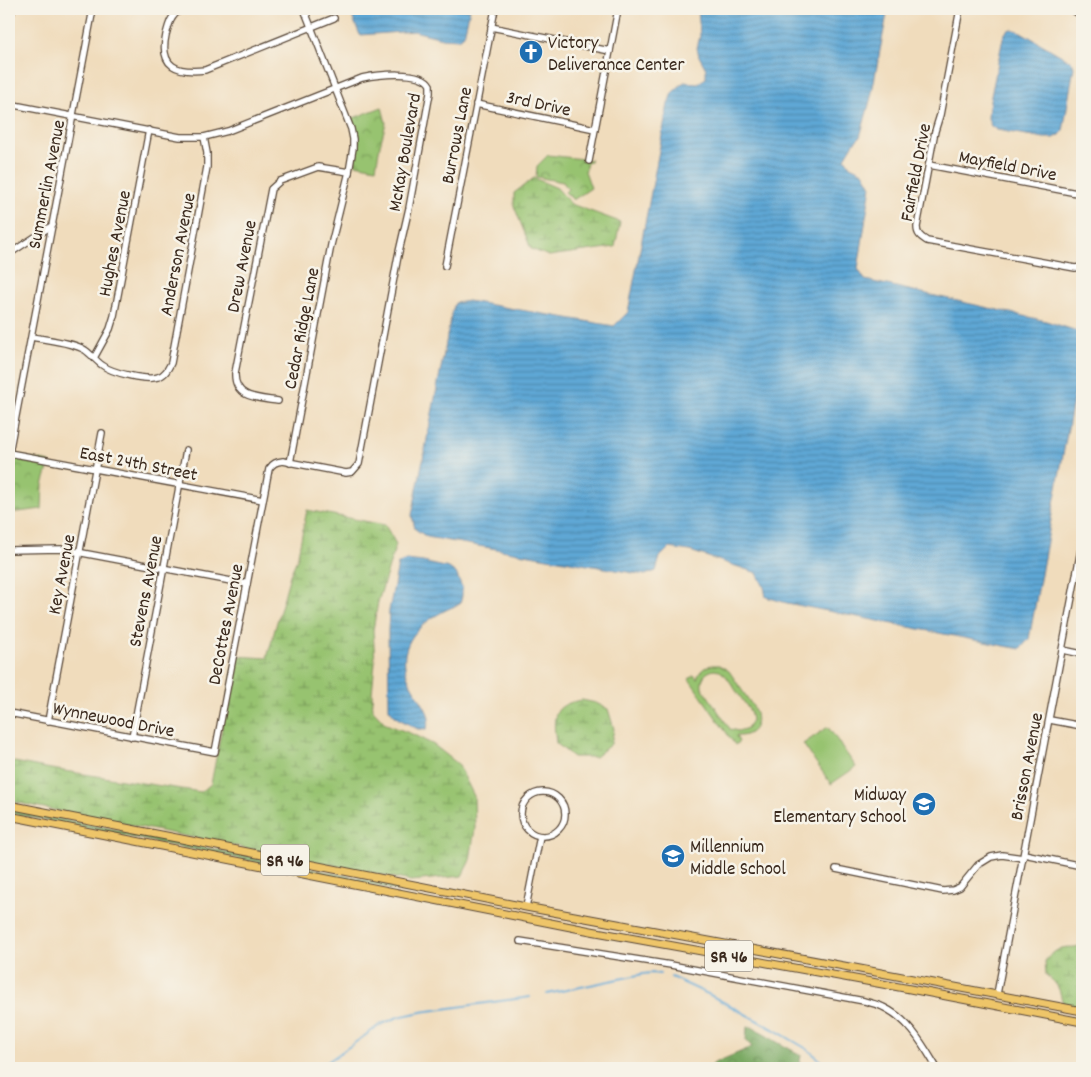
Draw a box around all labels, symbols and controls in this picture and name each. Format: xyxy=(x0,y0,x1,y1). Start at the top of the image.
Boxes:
place label: Victory Deliverance Center xyxy=(548,31,684,80)
church icon: Victory Deliverance Center xyxy=(518,39,544,65)
street label: Burrows Lane xyxy=(436,85,481,186)
street label: 3rd Drive xyxy=(503,85,573,125)
street label: McKay Boulevard xyxy=(383,91,430,214)
street label: Summerlin Avenue xyxy=(23,118,74,252)
street label: Fairfield Drive xyxy=(895,121,940,224)
street label: Mayfield Drive xyxy=(956,145,1059,190)
street label: Hughes Avenue xyxy=(93,188,140,299)
street label: Anderson Avenue xyxy=(154,191,205,319)
street label: Drew Avenue xyxy=(221,218,266,315)
street label: Cedar Ridge Lane xyxy=(278,265,328,392)
street label: East 24th Street xyxy=(77,441,199,490)
street label: Key Avenue xyxy=(42,532,84,617)
street label: Stevens Avenue xyxy=(123,534,171,650)
street label: DeCottes Avenue xyxy=(202,562,252,687)
street label: Wynnewood Drive xyxy=(50,696,177,746)
street label: Brisson Avenue xyxy=(1005,711,1052,823)
place label: Midway Elementary School xyxy=(773,783,906,832)
school or university icon: Midway Elementary School xyxy=(911,791,937,817)
place label: Millennium Middle School xyxy=(690,835,786,884)
school or university icon: Millennium Middle School xyxy=(660,843,686,869)
road number: SR 46 xyxy=(261,844,309,876)
road number: SR 46 xyxy=(705,940,753,971)

